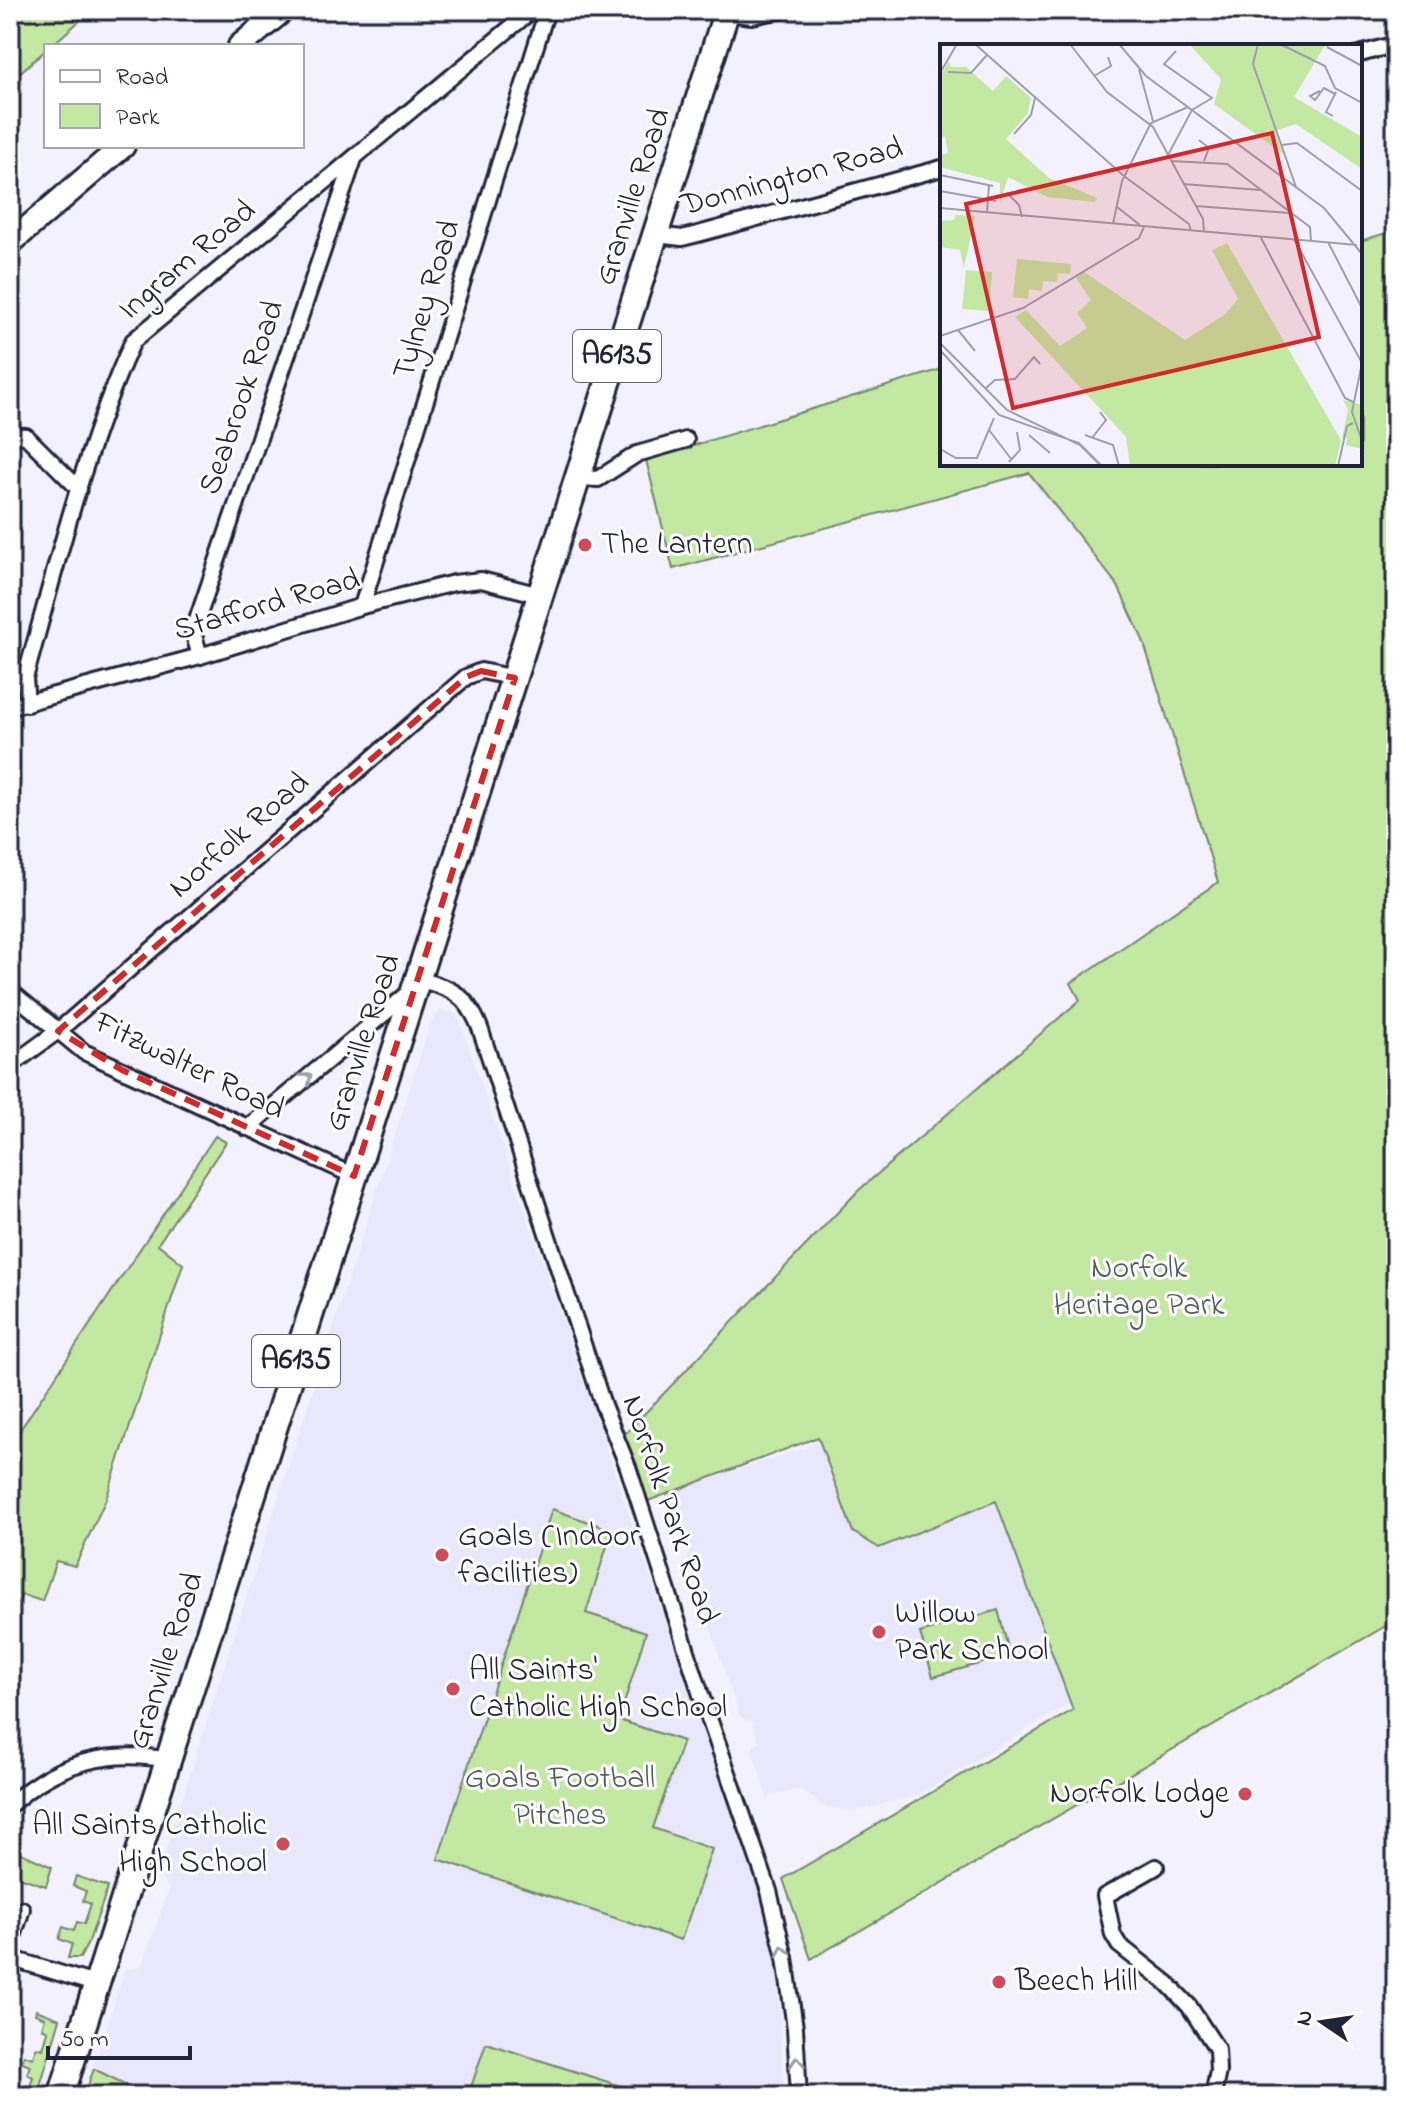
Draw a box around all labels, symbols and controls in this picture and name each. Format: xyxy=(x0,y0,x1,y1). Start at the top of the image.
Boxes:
legend xyxy=(44,44,304,148)
inset map xyxy=(940,44,1362,466)
text: Road xyxy=(116,61,169,96)
text: Park xyxy=(116,101,160,136)
street label: Granville Road xyxy=(583,102,685,292)
street label: Donnington Road xyxy=(675,126,908,231)
street label: Ingram Road xyxy=(109,189,267,333)
street label: Tylney Road xyxy=(381,214,475,386)
street label: Seabrook Road xyxy=(188,294,298,502)
road number: A6135 xyxy=(573,330,661,382)
place label: The Lantern xyxy=(601,522,753,569)
marker: The Lantern xyxy=(576,536,594,554)
street label: Stafford Road xyxy=(168,557,366,655)
street label: Norfolk Road xyxy=(159,761,321,911)
street label: Granville Road xyxy=(313,948,415,1138)
street label: Fitzwalter Road xyxy=(85,1000,292,1133)
one-way arrow xyxy=(298,1073,313,1088)
park label: Norfolk Heritage Park xyxy=(1053,1246,1226,1330)
road number: A6135 xyxy=(252,1335,340,1387)
street label: Norfolk Park Road xyxy=(608,1389,730,1631)
place label: Goals (Indoor facilities) xyxy=(458,1514,640,1598)
marker: Goals (Indoor facilities) xyxy=(433,1546,451,1564)
street label: Granville Road xyxy=(116,1566,218,1756)
place label: Willow Park School xyxy=(895,1591,1048,1675)
marker: Willow Park School xyxy=(870,1623,888,1641)
place label: All Saints' Catholic High School xyxy=(469,1648,727,1732)
marker: All Saints' Catholic High School xyxy=(444,1680,462,1698)
park label: Goals Football Pitches xyxy=(465,1756,655,1840)
place label: Norfolk Lodge xyxy=(1050,1771,1230,1818)
marker: Norfolk Lodge xyxy=(1236,1785,1254,1803)
place label: All Saints Catholic High School xyxy=(32,1803,268,1887)
marker: All Saints Catholic High School xyxy=(274,1835,292,1853)
one-way arrow xyxy=(775,1944,792,1958)
place label: Beech Hill xyxy=(1014,1959,1138,2006)
marker: Beech Hill xyxy=(990,1973,1008,1991)
north arrow xyxy=(1282,1982,1362,2062)
text: N xyxy=(1288,2007,1323,2029)
scale bar xyxy=(48,2010,190,2060)
text: 50 m xyxy=(60,2023,109,2058)
one-way arrow xyxy=(789,2055,806,2068)

